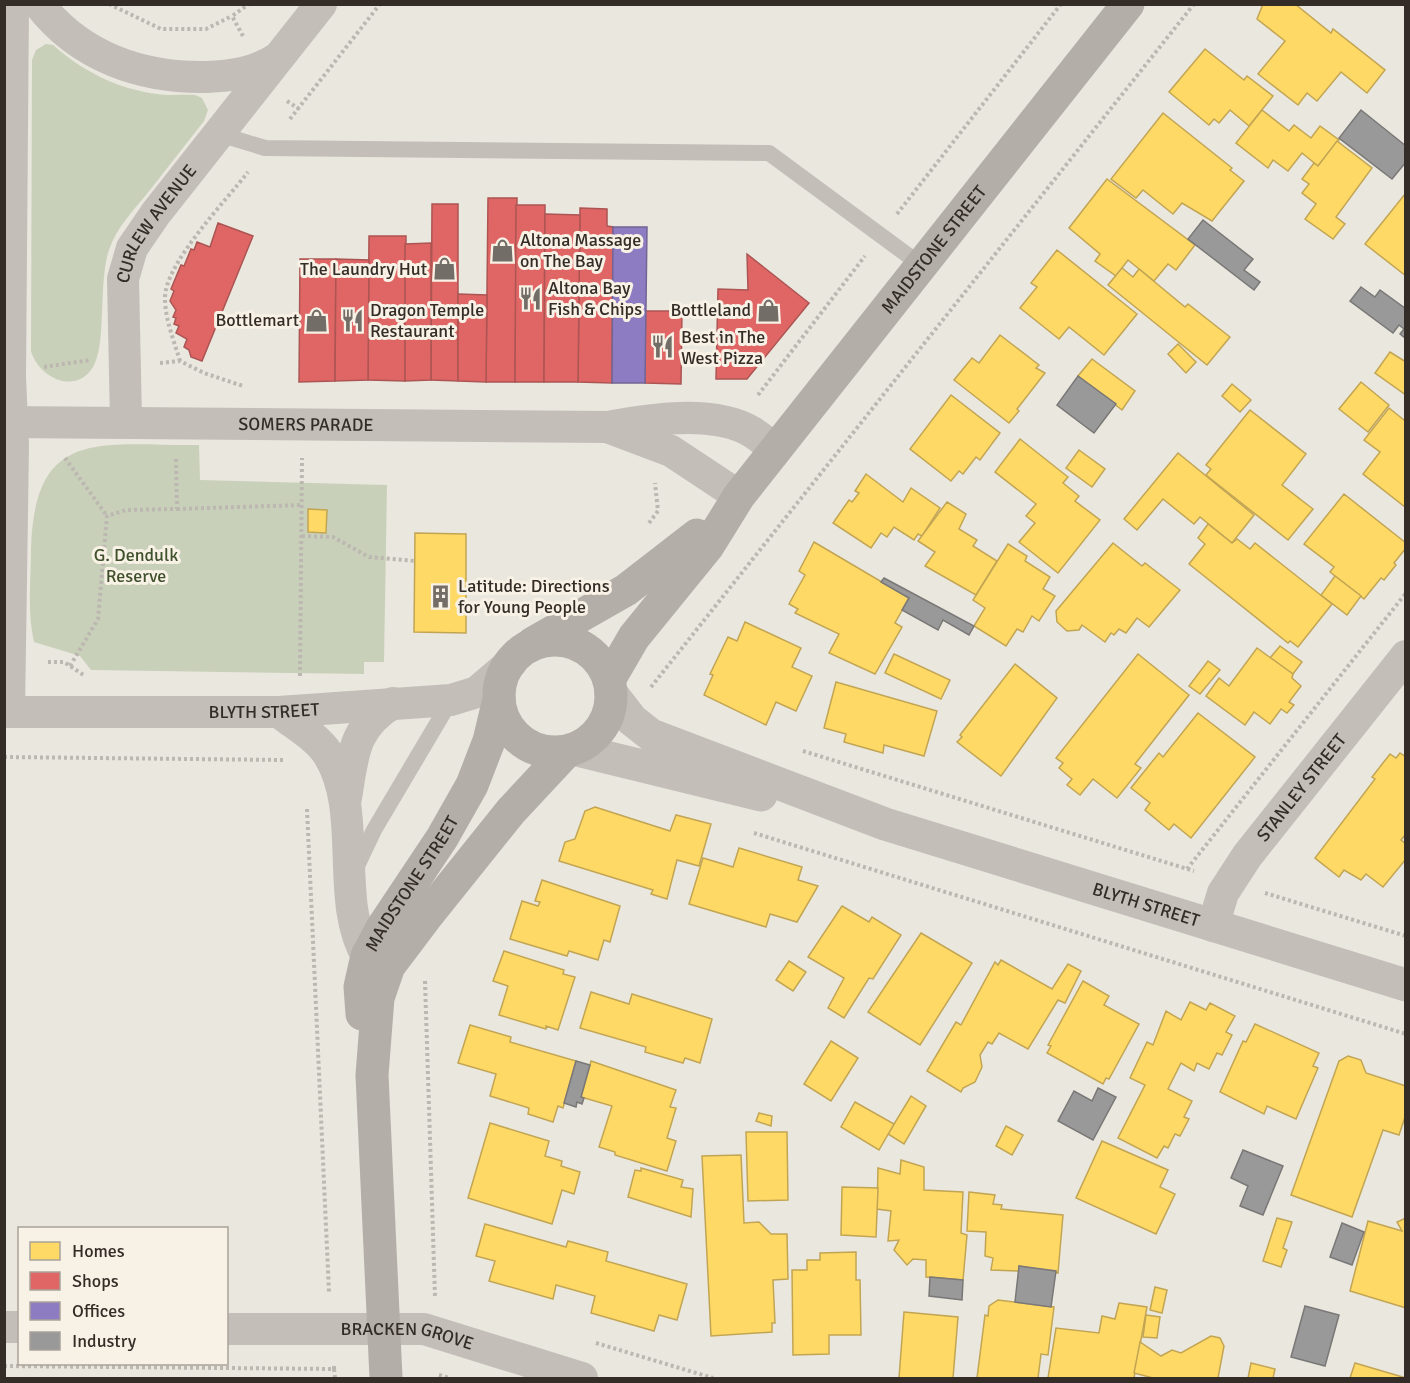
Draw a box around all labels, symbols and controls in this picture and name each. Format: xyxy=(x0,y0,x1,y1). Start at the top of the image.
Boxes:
street label: CURLEW AVENUE xyxy=(111,160,201,286)
street label: MAIDSTONE STREET xyxy=(876,181,991,318)
place label: Altona Massage on The Bay xyxy=(520,229,641,272)
shop icon: Altona Massage on The Bay xyxy=(489,237,515,263)
shop icon: The Laundry Hut xyxy=(432,256,458,282)
place label: The Laundry Hut xyxy=(300,258,427,280)
place label: Altona Bay Fish & Chips xyxy=(548,277,642,320)
restaurant icon: Altona Bay Fish & Chips xyxy=(517,285,543,311)
shop icon: Bottleland xyxy=(756,297,782,323)
place label: Dragon Temple Restaurant xyxy=(370,299,484,342)
place label: Bottleland xyxy=(670,299,751,321)
shop icon: Bottlemart xyxy=(304,307,330,333)
restaurant icon: Dragon Temple Restaurant xyxy=(339,307,365,333)
place label: Bottlemart xyxy=(215,309,299,331)
place label: Best in The West Pizza xyxy=(681,326,765,369)
restaurant icon: Best in The West Pizza xyxy=(650,334,676,360)
street label: SOMERS PARADE xyxy=(238,413,374,436)
park label: G. Dendulk Reserve xyxy=(94,544,178,587)
place label: Latitude: Directions for Young People xyxy=(458,575,610,618)
building icon: Latitude: Directions for Young People xyxy=(427,583,453,609)
street label: BLYTH STREET xyxy=(209,698,320,723)
street label: STANLEY STREET xyxy=(1252,729,1351,846)
street label: MAIDSTONE STREET xyxy=(360,812,463,955)
street label: BLYTH STREET xyxy=(1090,878,1202,932)
legend xyxy=(18,1227,228,1365)
text: Homes xyxy=(72,1240,125,1262)
text: Shops xyxy=(72,1270,119,1292)
text: Offices xyxy=(72,1300,125,1322)
street label: BRACKEN GROVE xyxy=(341,1318,476,1355)
text: Industry xyxy=(72,1330,137,1352)

